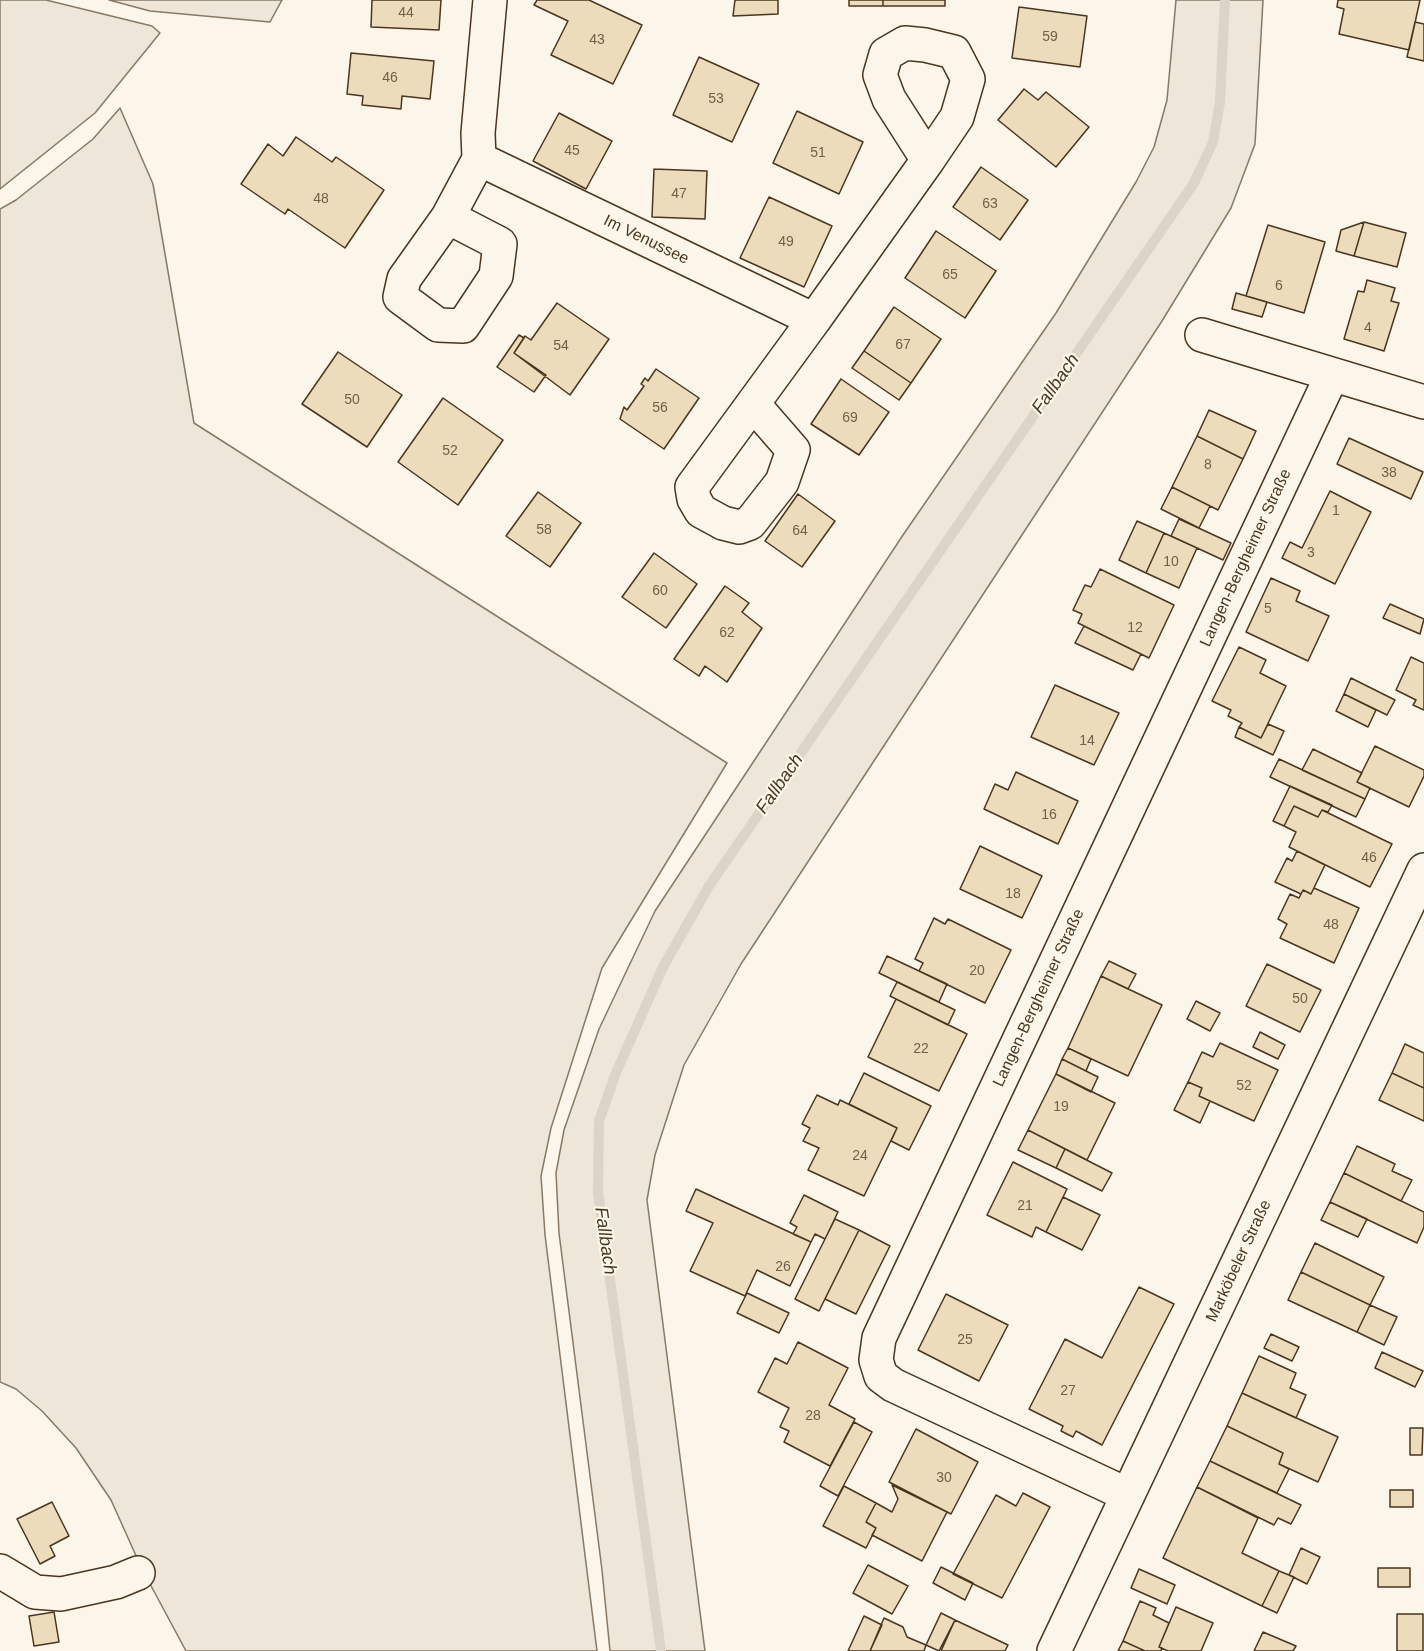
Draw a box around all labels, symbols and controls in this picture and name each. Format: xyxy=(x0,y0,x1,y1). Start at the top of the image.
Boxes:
house number: 44 xyxy=(398,5,414,21)
house number: 59 xyxy=(1042,29,1058,45)
house number: 43 xyxy=(589,32,605,48)
house number: 46 xyxy=(382,70,398,86)
house number: 53 xyxy=(708,91,724,107)
house number: 45 xyxy=(564,143,580,159)
house number: 51 xyxy=(810,145,826,161)
house number: 47 xyxy=(671,186,687,202)
house number: 48 xyxy=(313,191,329,207)
house number: 63 xyxy=(982,196,998,212)
street label: Im Venussee xyxy=(600,211,692,269)
house number: 49 xyxy=(778,234,794,250)
house number: 65 xyxy=(942,267,958,283)
house number: 6 xyxy=(1275,278,1283,294)
house number: 4 xyxy=(1364,320,1372,336)
house number: 67 xyxy=(895,337,911,353)
house number: 54 xyxy=(553,338,569,354)
water label: Fallbach xyxy=(1028,350,1084,418)
house number: 50 xyxy=(344,392,360,408)
house number: 56 xyxy=(652,400,668,416)
house number: 69 xyxy=(842,410,858,426)
house number: 52 xyxy=(442,443,458,459)
house number: 8 xyxy=(1204,457,1212,473)
house number: 38 xyxy=(1381,465,1397,481)
street label: Langen-Bergheimer Straße xyxy=(1196,466,1296,650)
house number: 1 xyxy=(1332,503,1340,519)
house number: 58 xyxy=(536,522,552,538)
house number: 64 xyxy=(792,523,808,539)
house number: 3 xyxy=(1307,545,1315,561)
house number: 10 xyxy=(1163,554,1179,570)
house number: 60 xyxy=(652,583,668,599)
house number: 5 xyxy=(1264,601,1272,617)
house number: 12 xyxy=(1127,620,1143,636)
house number: 62 xyxy=(719,625,735,641)
house number: 14 xyxy=(1079,733,1095,749)
water label: Fallbach xyxy=(752,750,808,818)
house number: 16 xyxy=(1041,807,1057,823)
house number: 46 xyxy=(1361,850,1377,866)
house number: 18 xyxy=(1005,886,1021,902)
street label: Langen-Bergheimer Straße xyxy=(989,906,1089,1090)
house number: 48 xyxy=(1323,917,1339,933)
house number: 20 xyxy=(969,963,985,979)
house number: 50 xyxy=(1292,991,1308,1007)
house number: 22 xyxy=(913,1041,929,1057)
house number: 52 xyxy=(1236,1078,1252,1094)
house number: 19 xyxy=(1053,1099,1069,1115)
house number: 24 xyxy=(852,1148,868,1164)
street label: Marköbeler Straße xyxy=(1202,1197,1276,1325)
house number: 21 xyxy=(1017,1198,1033,1214)
water label: Fallbach xyxy=(590,1206,620,1276)
house number: 26 xyxy=(775,1259,791,1275)
house number: 25 xyxy=(957,1332,973,1348)
house number: 27 xyxy=(1060,1383,1076,1399)
house number: 28 xyxy=(805,1408,821,1424)
house number: 30 xyxy=(936,1470,952,1486)

